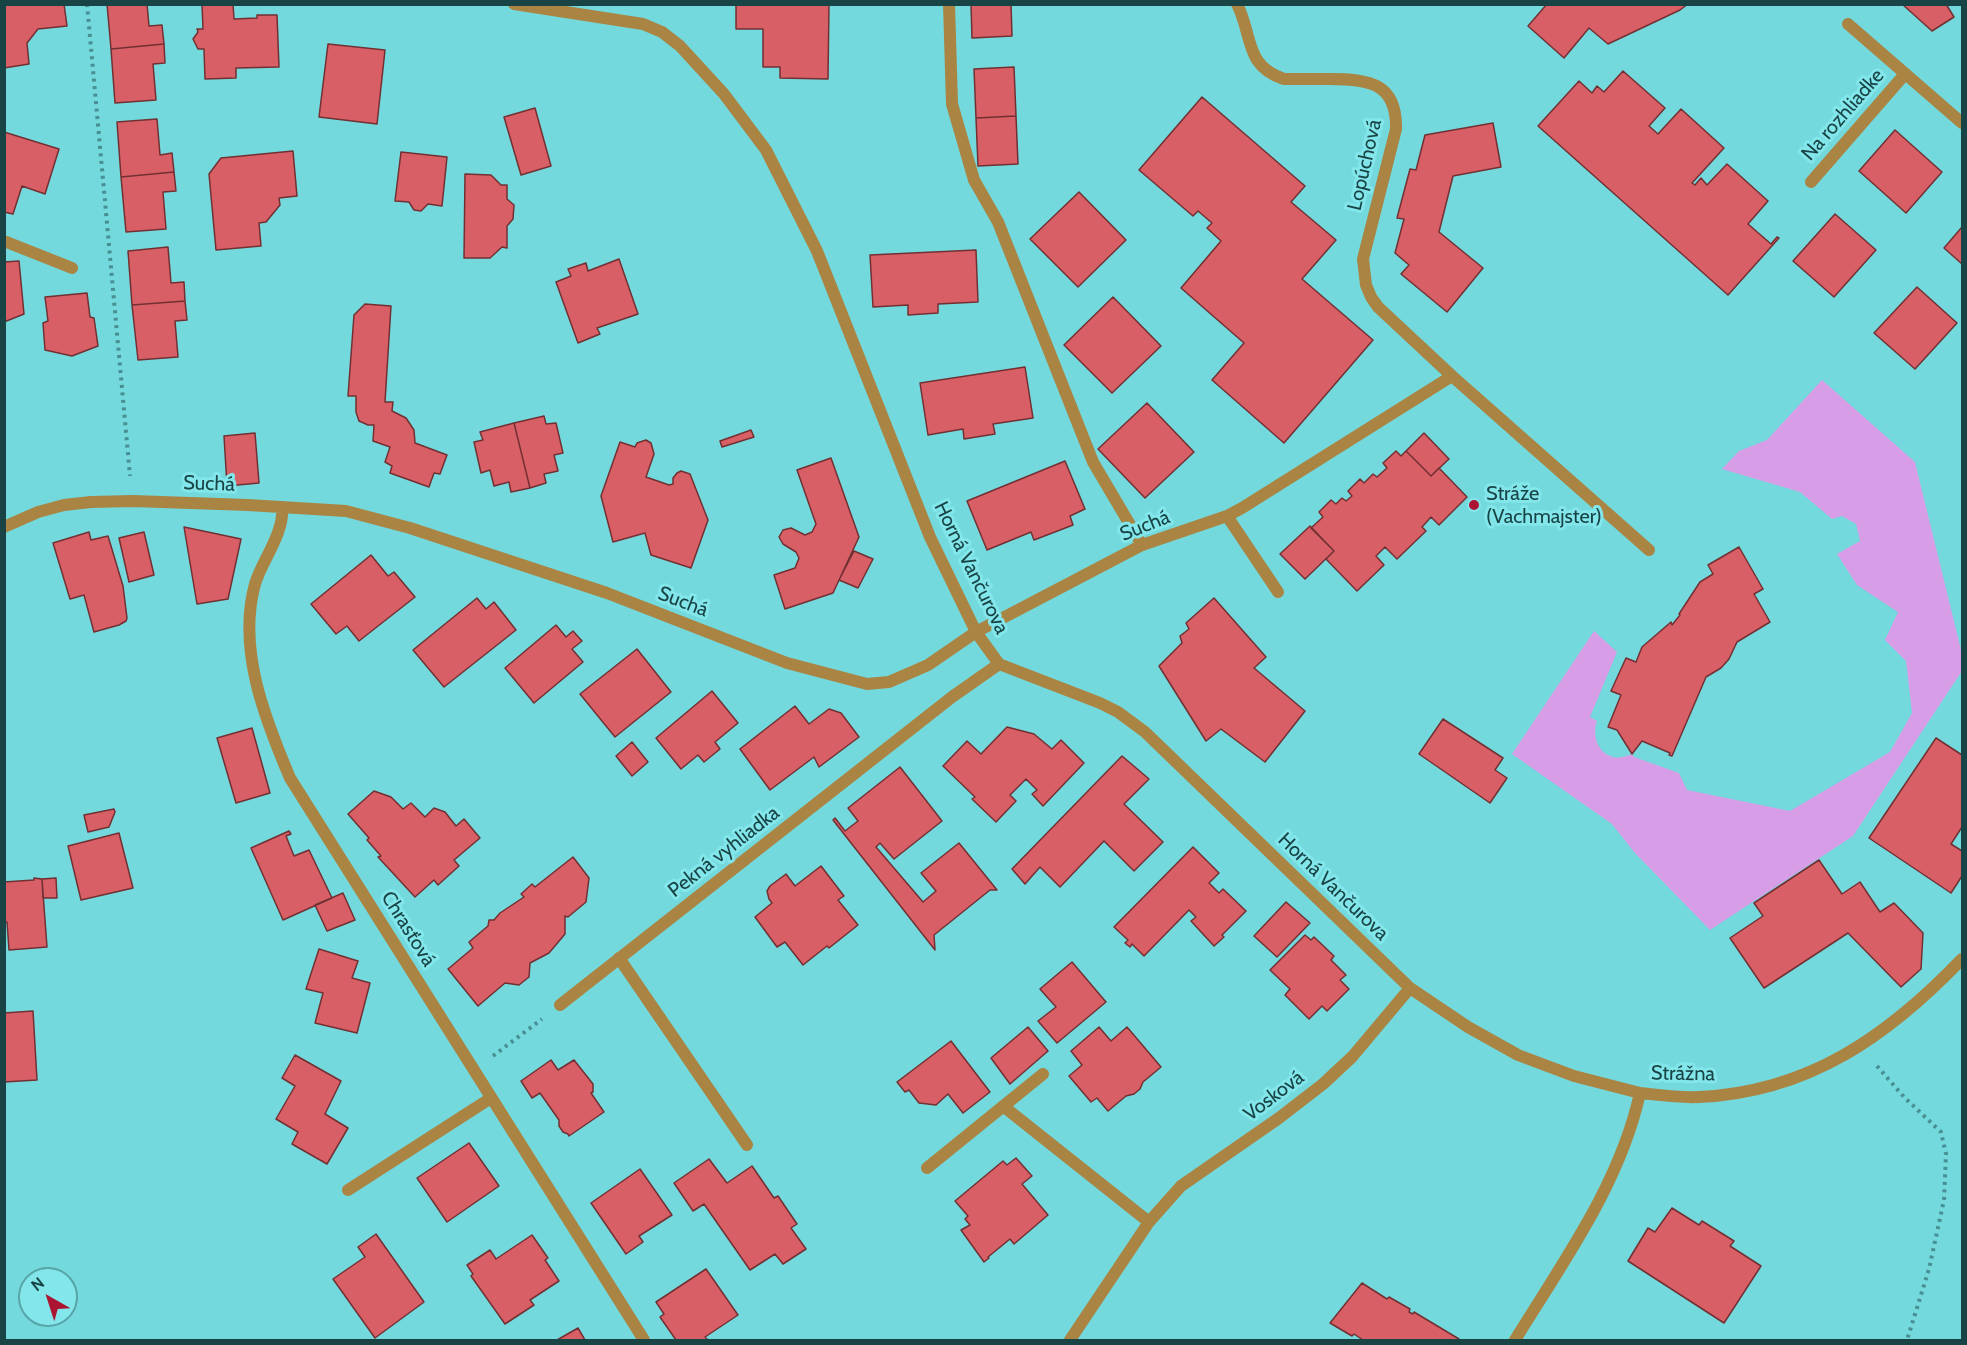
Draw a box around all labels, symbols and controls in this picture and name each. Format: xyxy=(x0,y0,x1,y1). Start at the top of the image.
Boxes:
street label: Na rozhliadke xyxy=(1797,64,1889,166)
street label: Lopúchová xyxy=(1343,117,1387,213)
street label: Suchá xyxy=(183,471,235,497)
place label: Stráže (Vachmajster) xyxy=(1486,482,1602,529)
street label: Horná Vančurova xyxy=(929,498,1013,638)
marker: Stráže (Vachmajster) xyxy=(1467,498,1481,512)
street label: Suchá xyxy=(1117,505,1173,547)
street label: Suchá xyxy=(655,582,711,622)
street label: Pekná vyhliadka xyxy=(664,801,784,903)
street label: Horná Vančurova xyxy=(1273,828,1393,946)
street label: Chrasťová xyxy=(376,887,440,971)
street label: Strážna xyxy=(1651,1061,1715,1087)
street label: Vosková xyxy=(1239,1066,1309,1126)
north arrow xyxy=(18,1267,78,1327)
text: N xyxy=(27,1273,48,1295)

